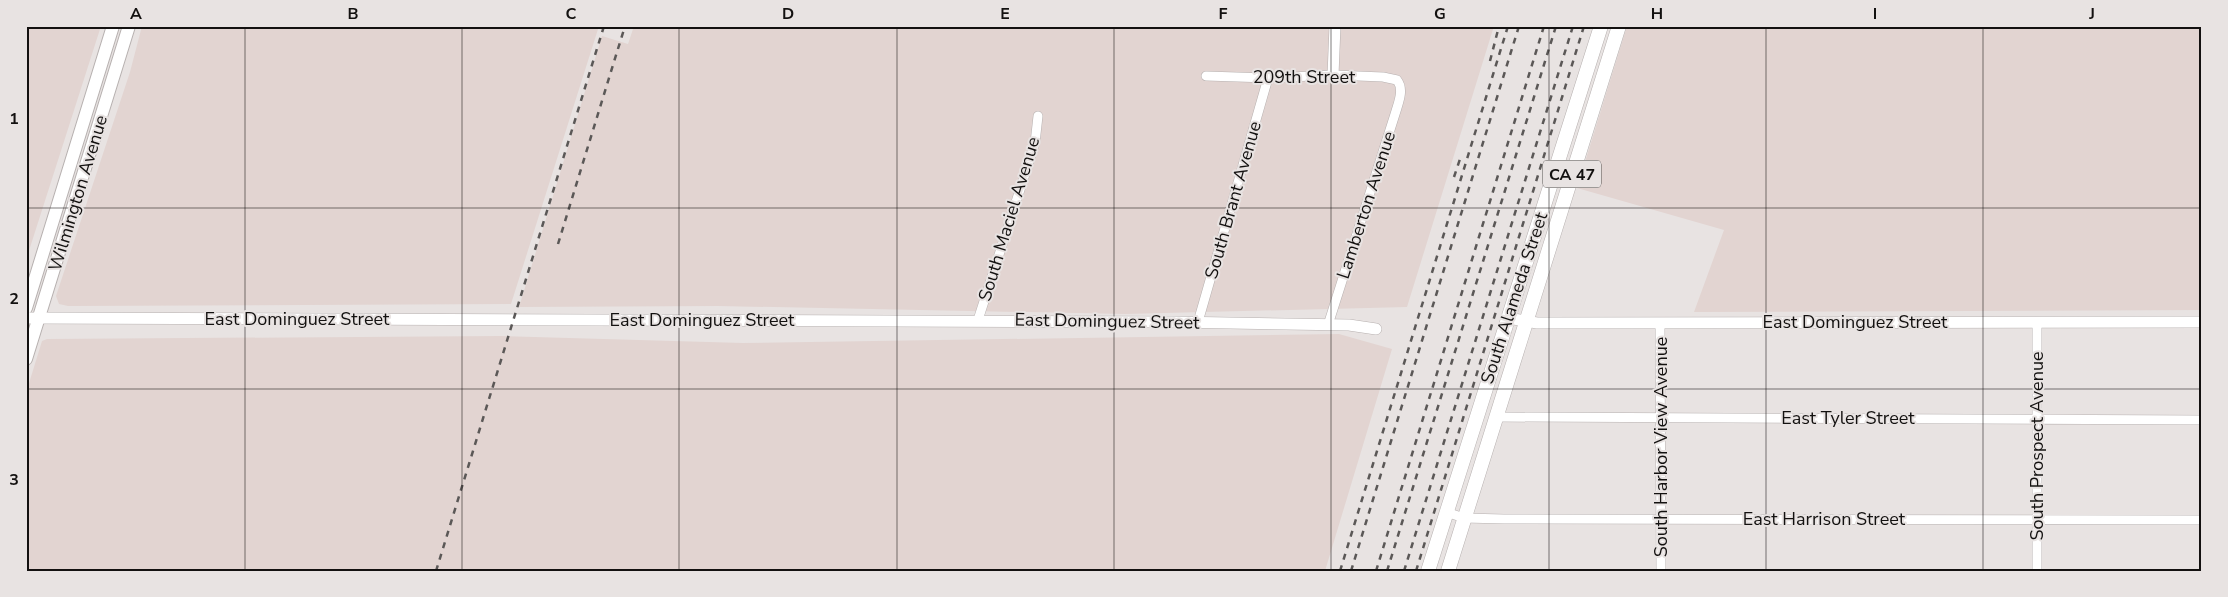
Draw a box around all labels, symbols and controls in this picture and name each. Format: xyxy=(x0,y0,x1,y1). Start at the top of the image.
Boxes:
text: A xyxy=(130,3,142,25)
text: B xyxy=(347,3,359,25)
text: C xyxy=(566,3,577,25)
text: D xyxy=(782,3,794,25)
text: E xyxy=(1000,3,1010,25)
text: F xyxy=(1219,3,1228,25)
text: G xyxy=(1434,3,1446,25)
text: H xyxy=(1651,3,1663,25)
text: I xyxy=(1873,3,1877,25)
text: J xyxy=(2088,3,2095,25)
street label: 209th Street xyxy=(1253,65,1356,89)
text: 1 xyxy=(9,108,19,130)
street label: Wilmington Avenue xyxy=(43,112,113,274)
street label: South Brant Avenue xyxy=(1199,118,1267,282)
street label: Lamberton Avenue xyxy=(1331,128,1401,282)
street label: South Maciel Avenue xyxy=(973,134,1045,304)
road number: CA 47 xyxy=(1543,160,1601,188)
street label: South Alameda Street xyxy=(1475,208,1553,387)
text: 2 xyxy=(9,288,19,310)
street label: East Dominguez Street xyxy=(205,307,390,331)
street label: East Dominguez Street xyxy=(1014,307,1200,335)
street label: East Dominguez Street xyxy=(610,308,795,332)
street label: East Dominguez Street xyxy=(1763,310,1948,334)
street label: South Harbor View Avenue xyxy=(1649,337,1673,557)
street label: South Prospect Avenue xyxy=(2025,351,2049,541)
street label: East Tyler Street xyxy=(1781,406,1915,430)
text: 3 xyxy=(9,469,19,491)
street label: East Harrison Street xyxy=(1743,507,1906,531)

